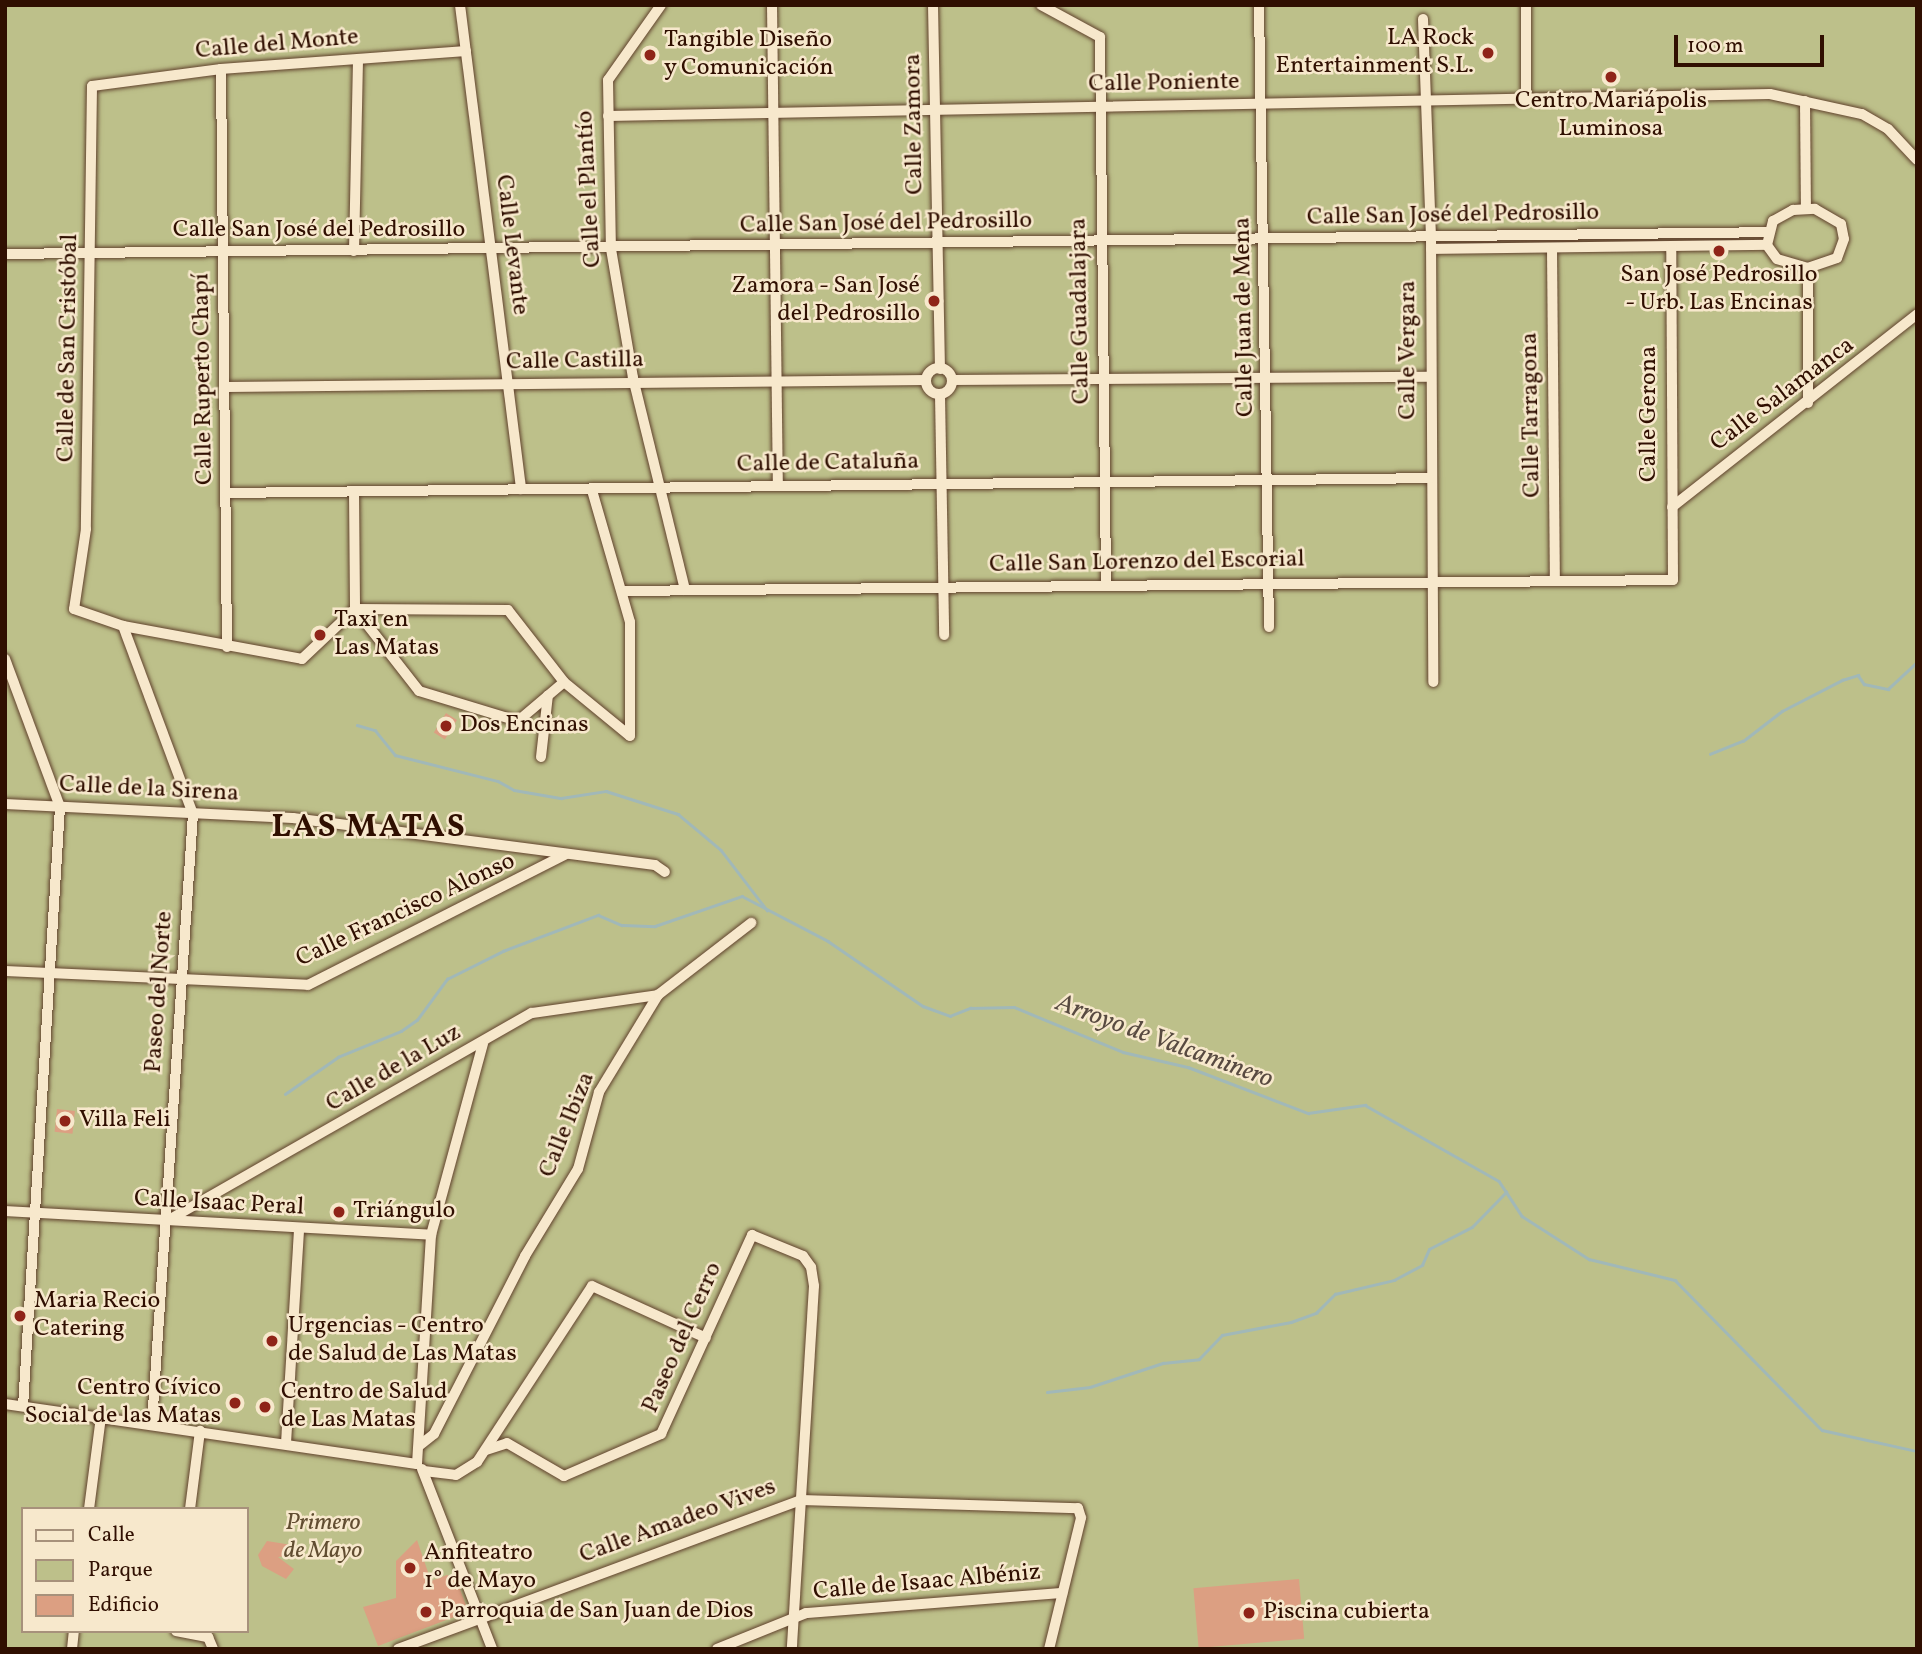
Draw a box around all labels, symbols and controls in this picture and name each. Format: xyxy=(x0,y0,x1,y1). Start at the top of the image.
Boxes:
scale bar xyxy=(1677,21,1828,65)
street label: Calle del Monte xyxy=(194,24,360,66)
place label: LA Rock Entertainment S.L. xyxy=(1276,25,1474,81)
place label: Tangible Diseño y Comunicación xyxy=(664,27,834,83)
text: 100 m xyxy=(1687,32,1744,61)
marker: LA Rock Entertainment S.L. xyxy=(1480,45,1496,61)
marker: Tangible Diseño y Comunicación xyxy=(642,47,658,63)
street label: Calle Zamora xyxy=(899,53,931,195)
street label: Calle Poniente xyxy=(1088,68,1240,100)
marker: Centro Mariápolis Luminosa xyxy=(1603,69,1619,85)
place label: Centro Mariápolis Luminosa xyxy=(1515,88,1707,144)
street label: Calle el Plantío xyxy=(572,110,608,268)
street label: Calle Levante xyxy=(488,173,534,317)
street label: Calle San José del Pedrosillo xyxy=(1307,199,1599,233)
street label: Calle San José del Pedrosillo xyxy=(740,207,1032,241)
street label: Calle San José del Pedrosillo xyxy=(173,217,465,245)
street label: Calle Guadalajara xyxy=(1065,217,1097,405)
street label: Calle Juan de Mena xyxy=(1229,217,1261,417)
street label: Calle de San Cristóbal xyxy=(53,234,85,462)
marker: San José Pedrosillo - Urb. Las Encinas xyxy=(1711,243,1727,259)
place label: San José Pedrosillo - Urb. Las Encinas xyxy=(1620,262,1818,318)
street label: Calle Ruperto Chapí xyxy=(188,273,220,485)
place label: Zamora - San José del Pedrosillo xyxy=(731,273,920,329)
street label: Calle Vergara xyxy=(1395,280,1423,420)
marker: Zamora - San José del Pedrosillo xyxy=(926,293,942,309)
street label: Calle Tarragona xyxy=(1516,332,1548,498)
street label: Calle Salamanca xyxy=(1705,332,1861,458)
street label: Calle Castilla xyxy=(506,346,644,378)
street label: Calle Gerona xyxy=(1636,346,1664,482)
street label: Calle de Cataluña xyxy=(737,448,919,480)
street label: Calle San Lorenzo del Escorial xyxy=(989,546,1305,580)
place label: Taxi en Las Matas xyxy=(334,607,439,663)
marker: Taxi en Las Matas xyxy=(312,627,328,643)
place label: Dos Encinas xyxy=(460,712,589,740)
marker: Dos Encinas xyxy=(438,718,454,734)
street label: Calle de la Sirena xyxy=(58,771,240,809)
district label: LAS MATAS xyxy=(273,809,465,847)
street label: Calle Francisco Alonso xyxy=(292,848,520,974)
street label: Paseo del Norte xyxy=(140,910,180,1074)
water label: Arroyo de Valcaminero xyxy=(1051,988,1277,1096)
street label: Calle de la Luz xyxy=(322,1019,466,1119)
street label: Calle Ibiza xyxy=(534,1068,602,1182)
place label: Villa Feli xyxy=(79,1107,171,1135)
marker: Villa Feli xyxy=(57,1113,73,1129)
street label: Calle Isaac Peral xyxy=(133,1185,305,1223)
place label: Triángulo xyxy=(353,1198,455,1226)
marker: Triángulo xyxy=(331,1204,347,1220)
street label: Paseo del Cerro xyxy=(637,1258,729,1418)
place label: Maria Recio Catering xyxy=(34,1288,160,1344)
marker: Maria Recio Catering xyxy=(12,1308,28,1324)
place label: Urgencias - Centro de Salud de Las Matas xyxy=(288,1313,517,1369)
marker: Urgencias - Centro de Salud de Las Matas xyxy=(262,1331,282,1351)
place label: Centro Cívico Social de las Matas xyxy=(25,1375,221,1431)
place label: Centro de Salud de Las Matas xyxy=(281,1379,448,1435)
marker: Centro Cívico Social de las Matas xyxy=(227,1395,243,1411)
marker: Centro de Salud de Las Matas xyxy=(255,1397,275,1417)
street label: Calle Amadeo Vives xyxy=(576,1473,780,1571)
legend xyxy=(21,1507,248,1633)
park label: Primero de Mayo xyxy=(284,1510,362,1566)
text: Calle xyxy=(88,1521,135,1550)
place label: Anfiteatro 1° de Mayo xyxy=(424,1540,536,1596)
text: Parque xyxy=(88,1556,153,1585)
street label: Calle de Isaac Albéniz xyxy=(812,1559,1042,1607)
marker: Anfiteatro 1° de Mayo xyxy=(402,1560,418,1576)
text: Edificio xyxy=(88,1591,159,1620)
place label: Parroquia de San Juan de Dios xyxy=(440,1598,753,1626)
place label: Piscina cubierta xyxy=(1263,1599,1430,1627)
marker: Parroquia de San Juan de Dios xyxy=(418,1604,434,1620)
marker: Piscina cubierta xyxy=(1241,1605,1257,1621)

